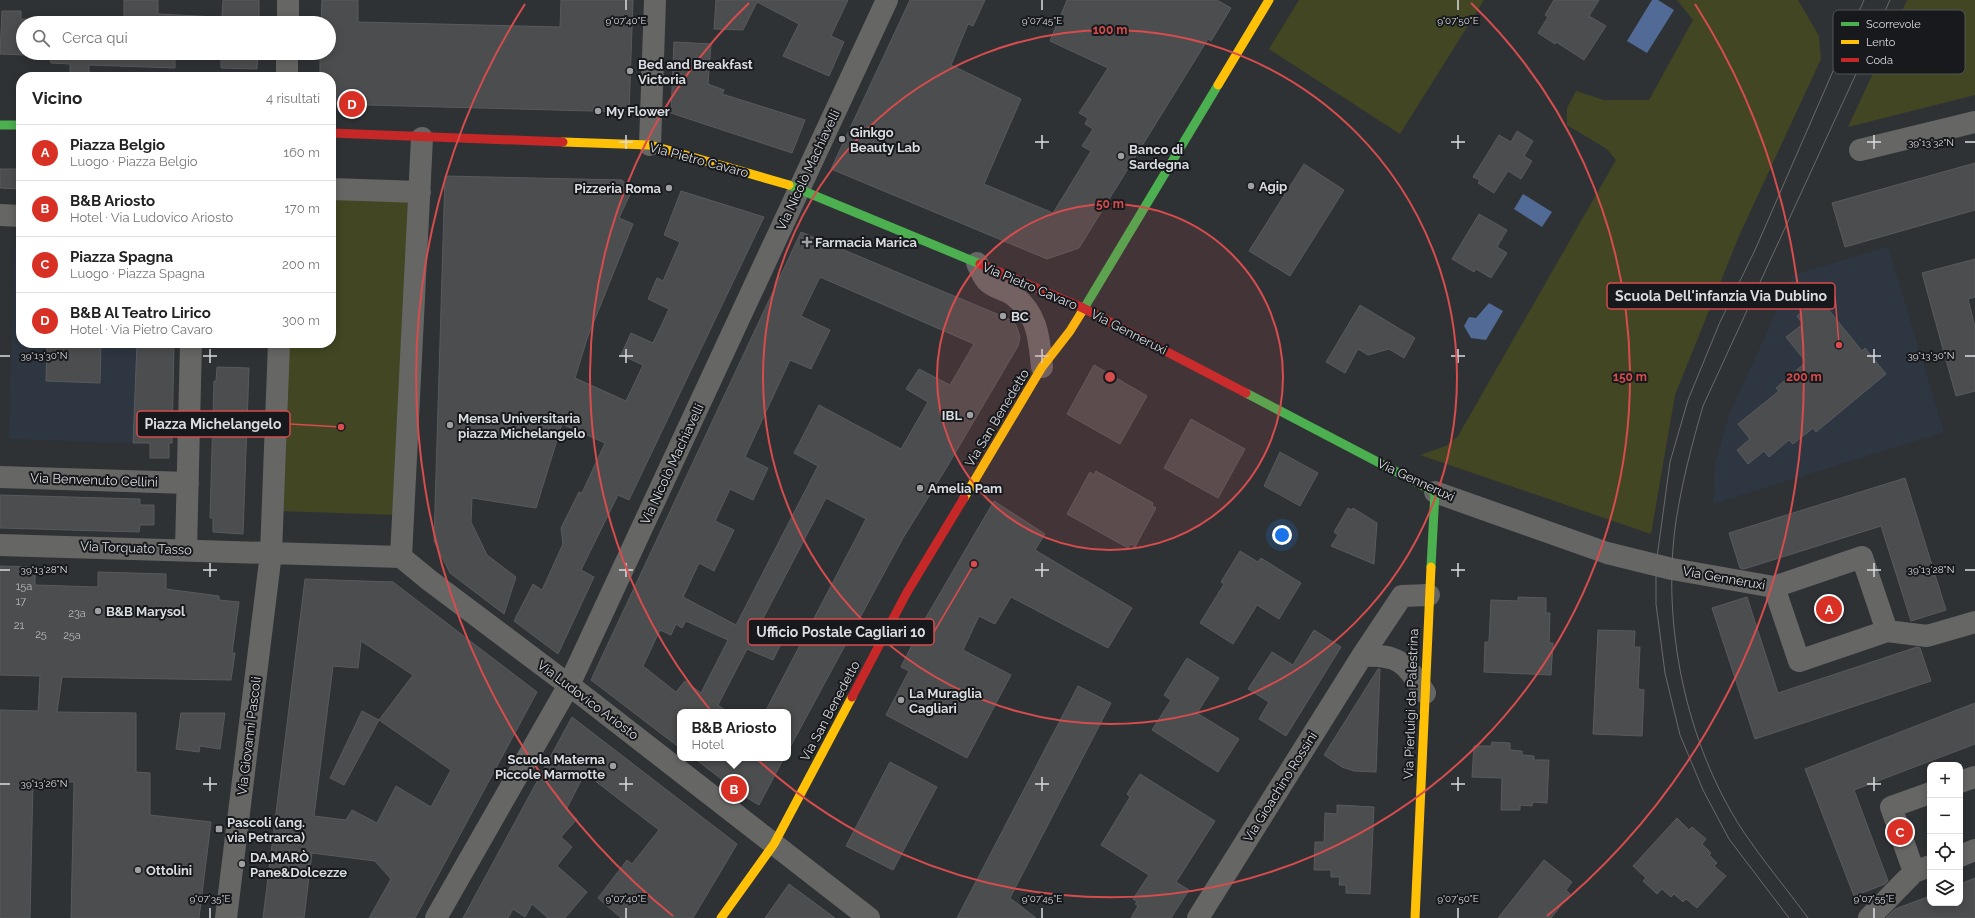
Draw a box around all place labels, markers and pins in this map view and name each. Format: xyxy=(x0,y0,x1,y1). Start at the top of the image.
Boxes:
place label: Bed and Breakfast Victoria xyxy=(638,57,753,87)
marker: Bed and Breakfast Victoria xyxy=(625,66,635,76)
pin: D xyxy=(339,89,365,119)
place label: My Flower xyxy=(606,104,670,119)
marker: My Flower xyxy=(593,106,603,116)
place label: Ginkgo Beauty Lab xyxy=(850,125,920,155)
marker: Ginkgo Beauty Lab xyxy=(837,134,847,144)
place label: Banco di Sardegna xyxy=(1129,142,1190,172)
marker: Banco di Sardegna xyxy=(1116,151,1126,161)
place label: Agip xyxy=(1259,179,1287,194)
place label: Pizzeria Roma xyxy=(574,181,662,196)
marker: Agip xyxy=(1246,181,1256,191)
marker: Pizzeria Roma xyxy=(664,183,674,193)
place label: Farmacia Marica xyxy=(815,235,917,250)
marker: Farmacia Marica xyxy=(802,237,812,247)
callout: Scuola Dell'infanzia Via Dublino xyxy=(1607,283,1835,309)
place label: BC xyxy=(1011,309,1029,324)
marker: BC xyxy=(998,311,1008,321)
centre of rings xyxy=(1103,370,1117,384)
place label: IBL xyxy=(942,408,962,423)
marker: IBL xyxy=(965,410,975,420)
callout: Piazza Michelangelo xyxy=(137,411,290,437)
place label: Mensa Universitaria piazza Michelangelo xyxy=(458,411,586,441)
marker: Mensa Universitaria piazza Michelangelo xyxy=(445,420,455,430)
place label: Amelia Pam xyxy=(928,481,1002,496)
marker: Amelia Pam xyxy=(915,483,925,493)
pin: A xyxy=(1816,594,1842,624)
place label: B&B Marysol xyxy=(106,604,186,619)
marker: B&B Marysol xyxy=(93,606,103,616)
callout: Ufficio Postale Cagliari 10 xyxy=(748,619,934,645)
place label: La Muraglia Cagliari xyxy=(909,686,983,716)
marker: La Muraglia Cagliari xyxy=(896,695,906,705)
place label: Scuola Materna Piccole Marmotte xyxy=(495,752,606,782)
marker: Scuola Materna Piccole Marmotte xyxy=(608,761,618,771)
pin: B xyxy=(721,774,747,804)
place label: Pascoli (ang. via Petrarca) xyxy=(227,815,305,845)
pin: C xyxy=(1887,817,1913,847)
marker: Pascoli (ang. via Petrarca) xyxy=(214,824,224,834)
place label: DA.MARÒ Pane&Dolcezze xyxy=(250,850,347,880)
marker: DA.MARÒ Pane&Dolcezze xyxy=(237,859,247,869)
place label: Ottolini xyxy=(146,863,192,878)
marker: Ottolini xyxy=(133,865,143,875)

